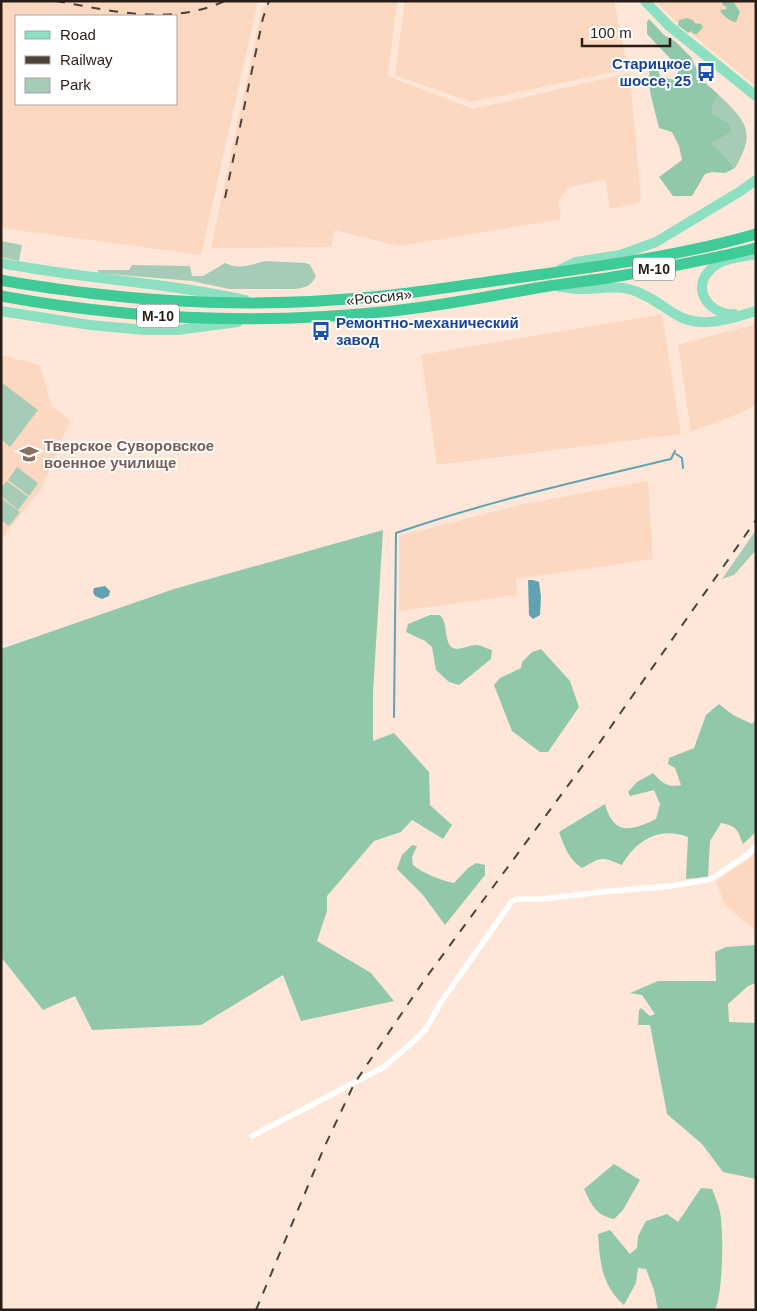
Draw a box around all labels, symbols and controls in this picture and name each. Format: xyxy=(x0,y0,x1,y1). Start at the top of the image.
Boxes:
legend xyxy=(15,15,178,105)
scale bar xyxy=(582,15,670,47)
text: 100 m xyxy=(590,24,632,41)
text: Road xyxy=(60,26,96,43)
text: Railway xyxy=(60,51,113,68)
place label: Старицкое шоссе, 25 xyxy=(612,55,691,89)
bus stop icon: Старицкое шоссе, 25 xyxy=(695,61,717,83)
text: Park xyxy=(60,76,91,93)
road number: М-10 xyxy=(633,258,675,280)
street label: «Россия» xyxy=(345,285,413,309)
road number: М-10 xyxy=(137,304,179,328)
place label: Ремонтно-механический завод xyxy=(336,314,519,348)
bus stop icon: Ремонтно-механический завод xyxy=(310,320,332,342)
place label: Тверское Суворовское военное училище xyxy=(44,437,214,471)
school or university icon: Тверское Суворовское военное училище xyxy=(18,443,40,465)

